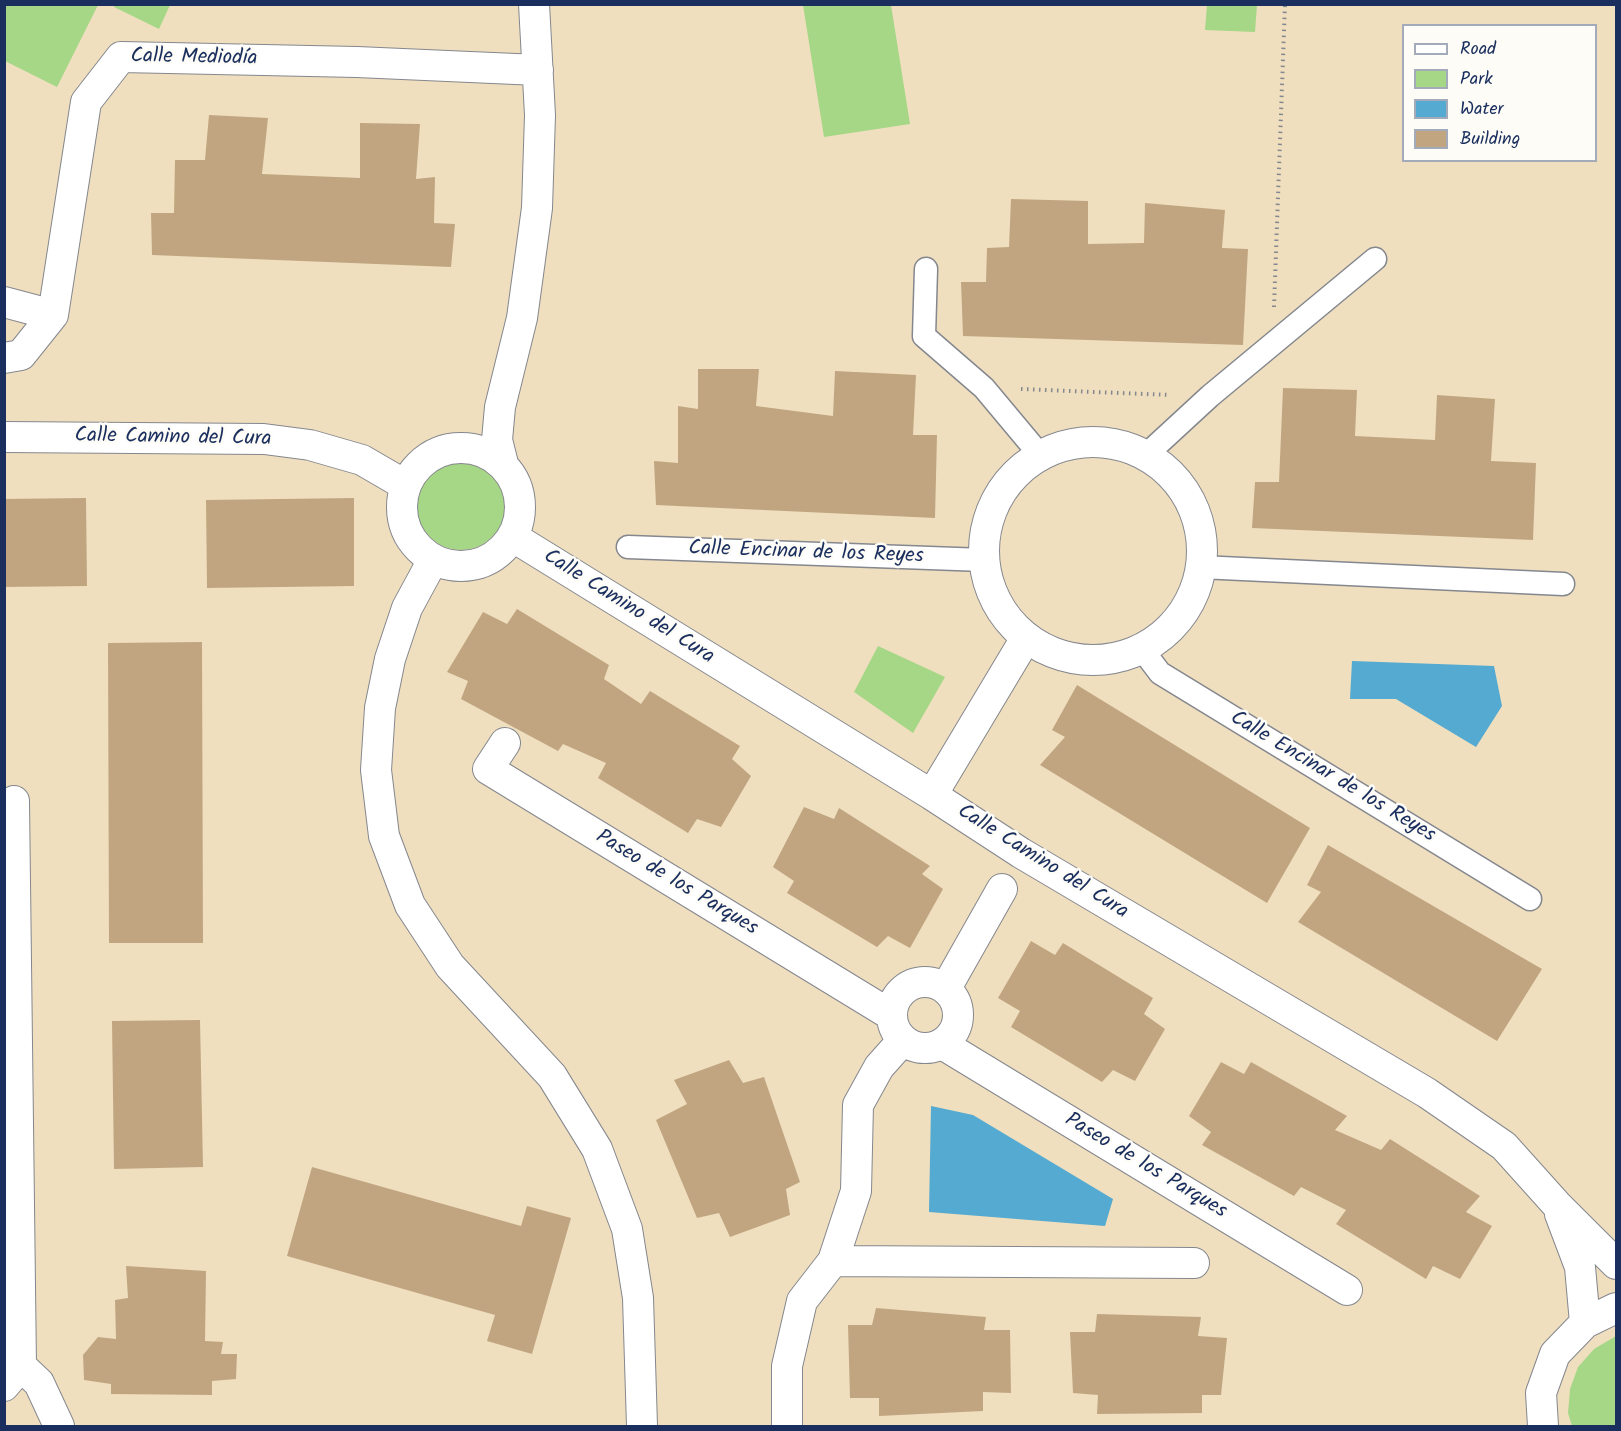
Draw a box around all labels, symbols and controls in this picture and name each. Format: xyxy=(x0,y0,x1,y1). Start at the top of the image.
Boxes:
legend xyxy=(1402,24,1597,162)
text: Road xyxy=(1460,35,1496,64)
street label: Calle Mediodía xyxy=(130,45,258,73)
text: Park xyxy=(1460,65,1493,94)
text: Water xyxy=(1460,95,1504,124)
text: Building xyxy=(1460,125,1520,154)
street label: Calle Camino del Cura xyxy=(74,425,272,453)
street label: Calle Encinar de los Reyes xyxy=(688,537,924,571)
street label: Calle Camino del Cura xyxy=(538,545,718,671)
street label: Calle Encinar de los Reyes xyxy=(1225,707,1439,849)
street label: Calle Camino del Cura xyxy=(952,800,1132,926)
street label: Paseo de los Parques xyxy=(590,826,762,942)
street label: Paseo de los Parques xyxy=(1059,1109,1231,1225)

